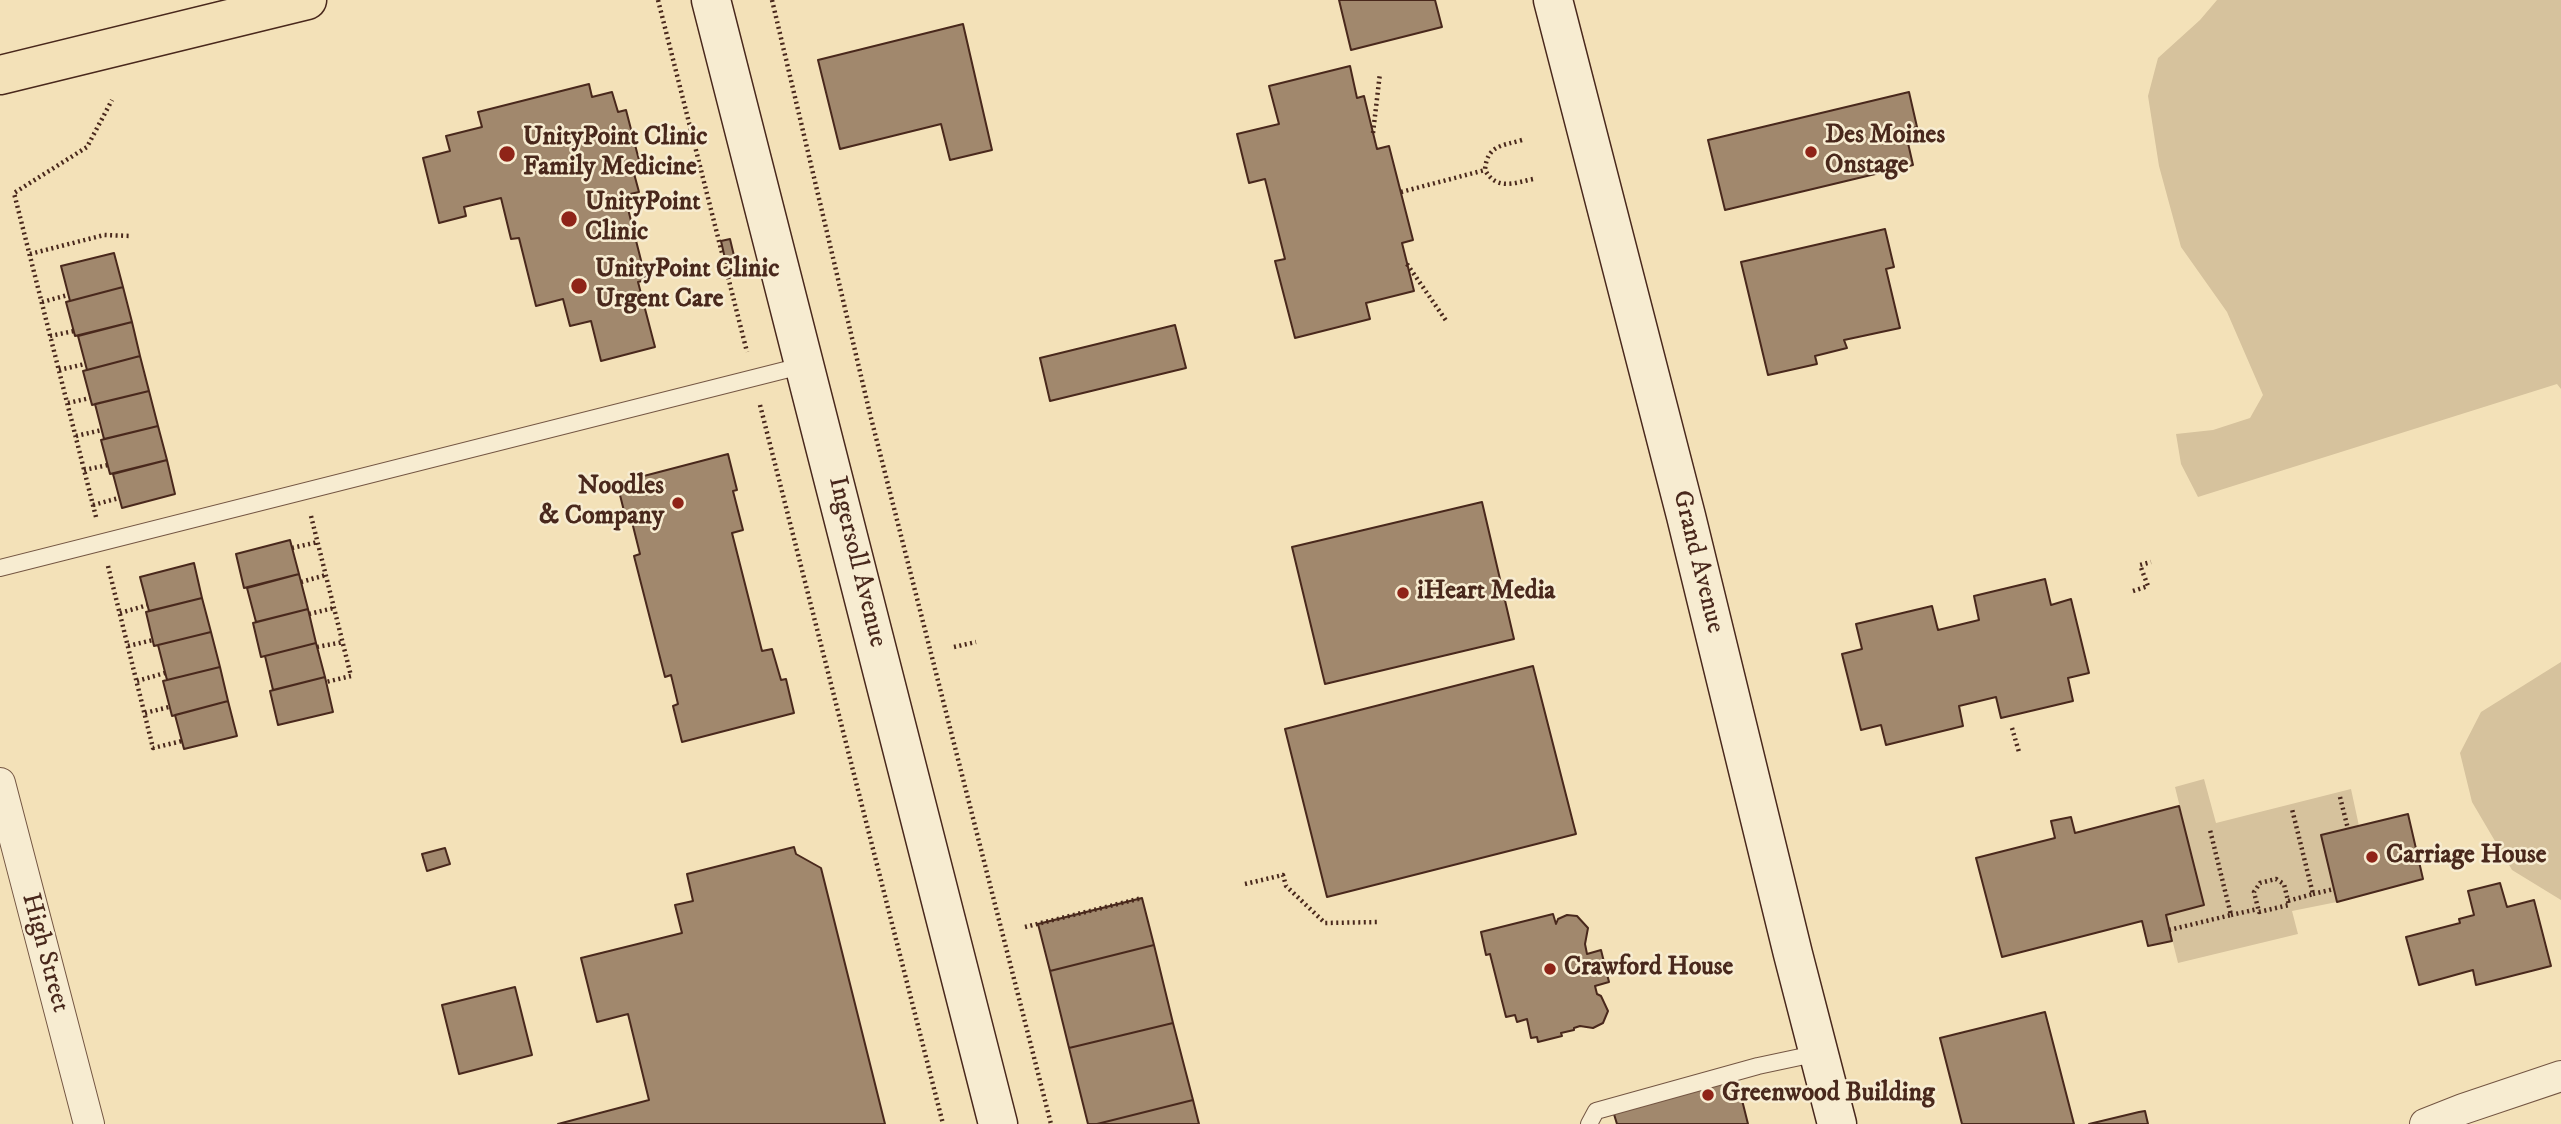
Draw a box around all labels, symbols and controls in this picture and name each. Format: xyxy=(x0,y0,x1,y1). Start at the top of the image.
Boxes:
place label: Des Moines Onstage xyxy=(1825,121,1945,182)
place label: UnityPoint Clinic Family Medicine xyxy=(523,123,707,184)
marker: UnityPoint Clinic Family Medicine xyxy=(497,144,517,164)
marker: Des Moines Onstage xyxy=(1803,144,1819,160)
place label: UnityPoint Clinic xyxy=(585,188,701,249)
marker: UnityPoint Clinic xyxy=(559,209,579,229)
place label: UnityPoint Clinic Urgent Care xyxy=(595,255,779,316)
marker: UnityPoint Clinic Urgent Care xyxy=(569,276,589,296)
place label: Noodles & Company xyxy=(539,472,664,534)
street label: Ingersoll Avenue xyxy=(820,473,892,651)
street label: Grand Avenue xyxy=(1664,487,1730,637)
marker: Noodles & Company xyxy=(670,495,686,511)
place label: iHeart Media xyxy=(1417,577,1555,609)
marker: iHeart Media xyxy=(1395,585,1411,601)
place label: Carriage House xyxy=(2386,841,2547,873)
marker: Carriage House xyxy=(2364,849,2380,865)
street label: High Street xyxy=(13,890,75,1016)
place label: Crawford House xyxy=(1564,953,1733,985)
marker: Crawford House xyxy=(1542,961,1558,977)
place label: Greenwood Building xyxy=(1722,1079,1935,1111)
marker: Greenwood Building xyxy=(1700,1087,1716,1103)

